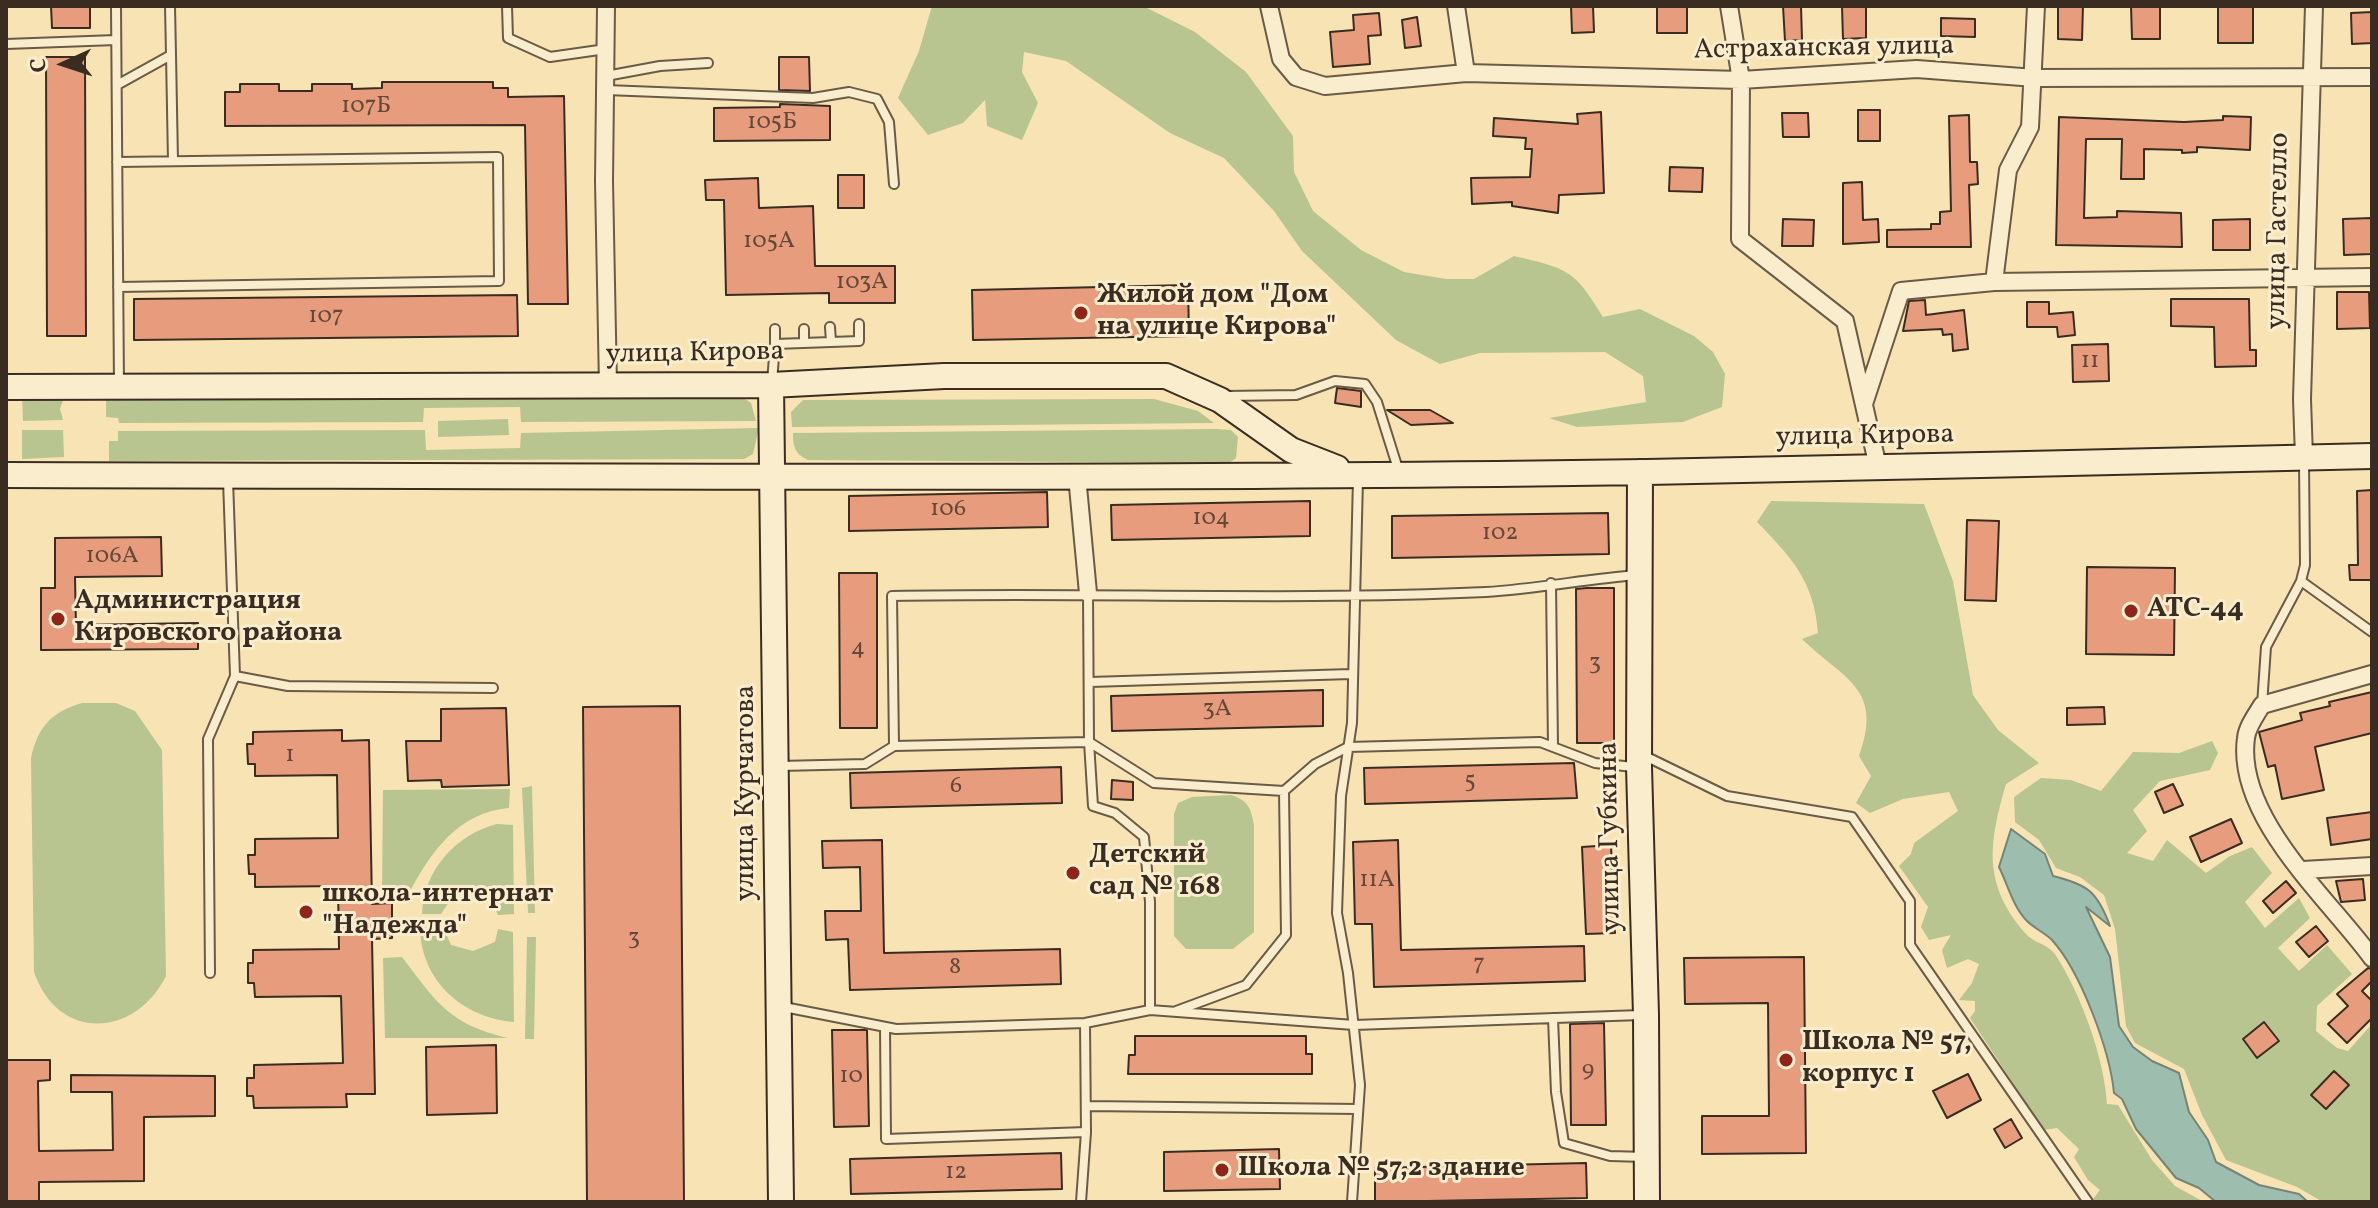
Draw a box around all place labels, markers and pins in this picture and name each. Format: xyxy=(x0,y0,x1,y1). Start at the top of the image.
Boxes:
place label: Жилой дом "Дом на улице Кирова" xyxy=(1097,280,1336,346)
marker: Жилой дом "Дом на улице Кирова" xyxy=(1072,304,1090,322)
place label: Администрация Кировского района xyxy=(74,586,342,652)
place label: АТС-44 xyxy=(2147,594,2244,628)
marker: АТС-44 xyxy=(2122,602,2140,620)
marker: Администрация Кировского района xyxy=(49,610,67,628)
place label: Детский сад № 168 xyxy=(1089,840,1220,906)
marker: Детский сад № 168 xyxy=(1064,864,1082,882)
place label: школа-интернат "Надежда" xyxy=(322,879,553,945)
marker: школа-интернат "Надежда" xyxy=(297,903,315,921)
place label: Школа № 57, корпус 1 xyxy=(1802,1027,1972,1093)
marker: Школа № 57, корпус 1 xyxy=(1777,1051,1795,1069)
place label: Школа № 57,2 здание xyxy=(1238,1153,1525,1187)
marker: Школа № 57,2 здание xyxy=(1213,1161,1231,1179)

